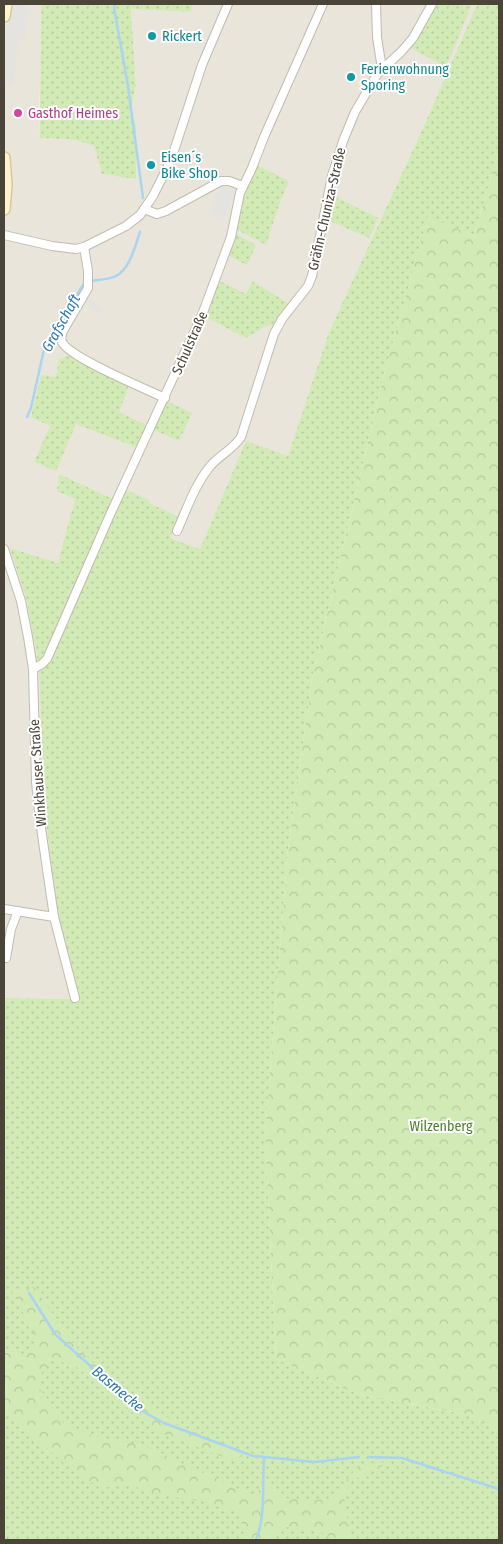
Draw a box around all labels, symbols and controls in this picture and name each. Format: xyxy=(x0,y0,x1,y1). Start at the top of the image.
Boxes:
place label: Rickert xyxy=(162,28,202,45)
marker: Rickert xyxy=(146,30,158,42)
place label: Ferienwohnung Sporing xyxy=(361,61,449,94)
marker: Ferienwohnung Sporing xyxy=(345,71,357,83)
place label: Gasthof Heimes xyxy=(28,105,118,122)
marker: Gasthof Heimes xyxy=(12,107,24,119)
street label: Gräfin-Chuniza-Straße xyxy=(305,146,349,272)
place label: Eisen´s Bike Shop xyxy=(161,149,218,182)
marker: Eisen´s Bike Shop xyxy=(145,159,157,171)
water label: Grafschaft xyxy=(38,291,84,355)
street label: Schulstraße xyxy=(168,309,212,377)
street label: Winkhauser Straße xyxy=(26,719,50,827)
park label: Wilzenberg xyxy=(409,1118,473,1135)
water label: Basmecke xyxy=(89,1362,147,1416)

